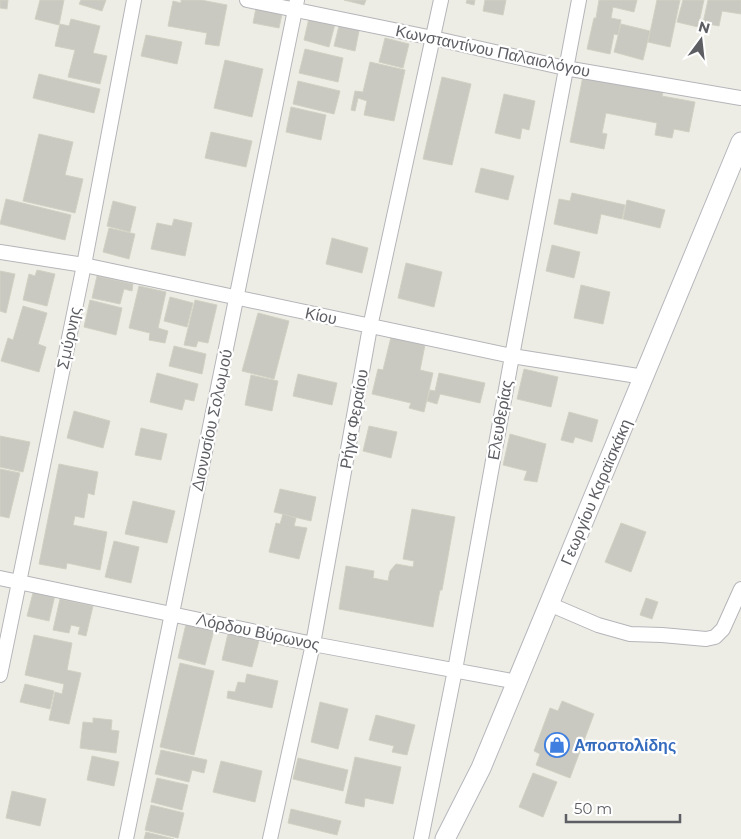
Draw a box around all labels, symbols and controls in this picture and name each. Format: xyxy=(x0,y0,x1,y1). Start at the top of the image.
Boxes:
north arrow xyxy=(676,15,726,65)
text: N xyxy=(697,17,712,38)
street label: Κωνσταντίνου Παλαιολόγου xyxy=(394,21,592,81)
street label: Κίου xyxy=(303,303,339,329)
street label: Σμύρνης xyxy=(53,305,85,371)
street label: Διονυσίου Σολωμού xyxy=(188,347,236,493)
street label: Ρήγα Φεραίου xyxy=(336,368,372,470)
street label: Ελευθερίας xyxy=(484,378,516,461)
street label: Γεωργίου Καραϊσκάκη xyxy=(557,416,635,568)
street label: Λόρδου Βύρωνος xyxy=(195,610,322,654)
shop icon: Αποστολίδης xyxy=(544,732,570,758)
place label: Αποστολίδης xyxy=(574,736,676,755)
scale bar xyxy=(566,792,680,824)
text: 50 m xyxy=(574,799,612,818)

